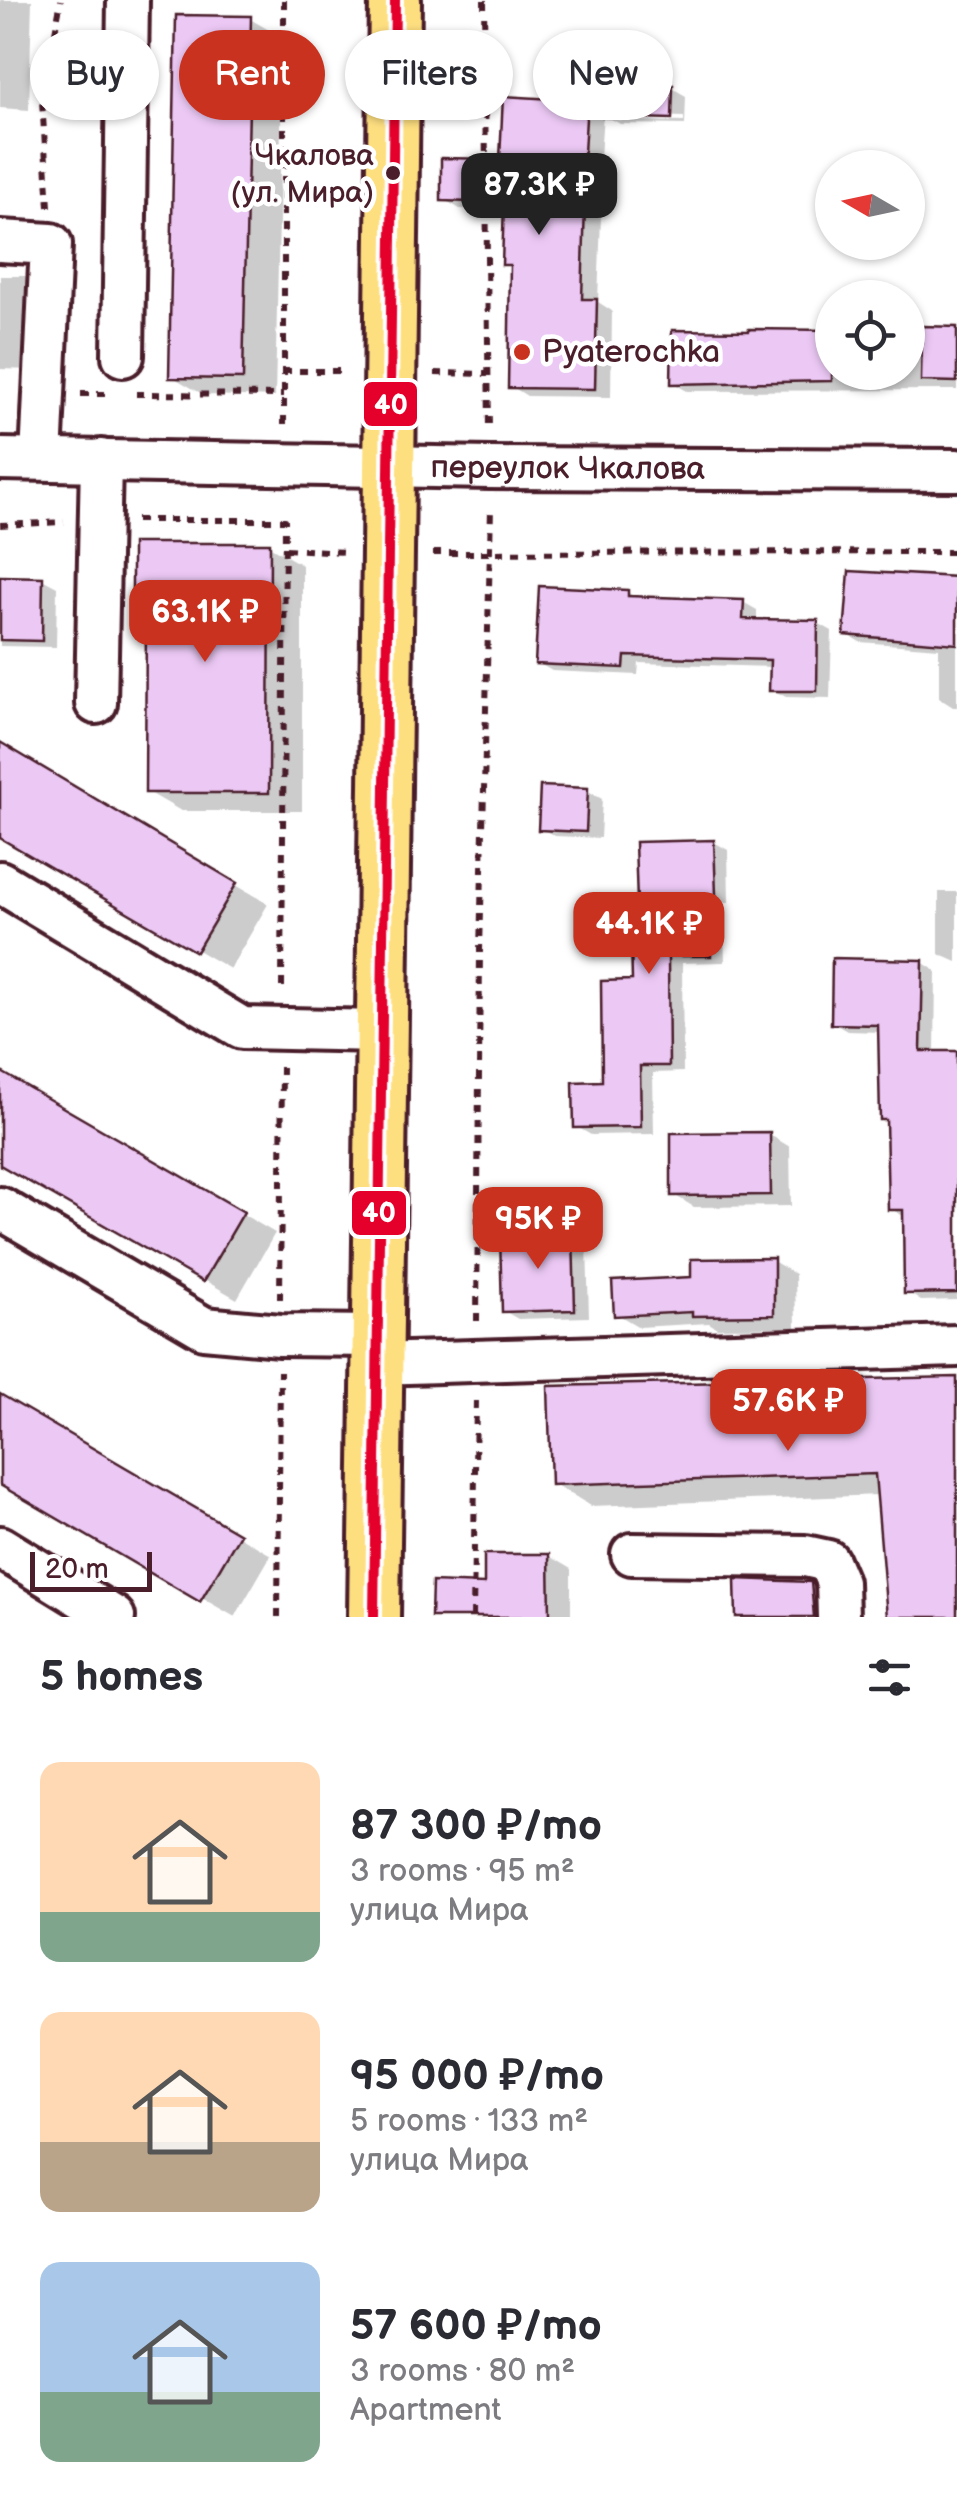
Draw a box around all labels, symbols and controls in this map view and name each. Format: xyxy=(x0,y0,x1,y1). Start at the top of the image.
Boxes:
chip: Buy xyxy=(30,30,159,120)
chip: Rent xyxy=(179,30,325,120)
chip: Filters xyxy=(345,30,513,120)
chip: New xyxy=(533,30,673,120)
place label: Чкалова (ул. Мира) xyxy=(231,138,374,211)
north arrow xyxy=(815,150,925,260)
map controls xyxy=(815,150,925,390)
pin: 87.3K ₽ xyxy=(447,153,631,238)
marker: Чкалова (ул. Мира) xyxy=(383,163,403,183)
text: 87.3K ₽ xyxy=(483,166,595,205)
button: locate xyxy=(815,280,925,390)
place label: Pyaterochka xyxy=(542,333,720,372)
marker: Pyaterochka xyxy=(511,341,533,363)
line badge: 40 xyxy=(362,380,419,428)
text: 40 xyxy=(374,389,408,422)
street label: переулок Чкалова xyxy=(430,447,706,488)
pin: 63.1K ₽ xyxy=(113,580,297,665)
text: 63.1K ₽ xyxy=(151,593,259,632)
pin: 44.1K ₽ xyxy=(557,892,741,977)
text: 44.1K ₽ xyxy=(595,905,703,944)
pin: 95K ₽ xyxy=(468,1187,608,1272)
line badge: 40 xyxy=(350,1189,408,1237)
text: 40 xyxy=(362,1197,396,1230)
text: 95K ₽ xyxy=(495,1200,581,1239)
pin: 57.6K ₽ xyxy=(696,1369,880,1454)
text: 57.6K ₽ xyxy=(732,1382,844,1421)
scale bar xyxy=(30,1547,152,1592)
text: 20 m xyxy=(45,1553,109,1586)
icon: filters xyxy=(862,1650,917,1705)
text: 5 homes xyxy=(40,1652,203,1703)
text: 87 300 ₽/mo xyxy=(350,1801,602,1852)
icon: home xyxy=(120,1802,240,1922)
text: 3 rooms · 95 m² xyxy=(350,1852,575,1891)
text: улица Мира xyxy=(350,1891,529,1930)
text: 95 000 ₽/mo xyxy=(350,2051,604,2102)
icon: home xyxy=(120,2052,240,2172)
text: 5 rooms · 133 m² xyxy=(350,2102,588,2141)
text: улица Мира xyxy=(350,2141,529,2180)
text: 57 600 ₽/mo xyxy=(350,2301,602,2352)
icon: home xyxy=(120,2302,240,2422)
text: 3 rooms · 80 m² xyxy=(350,2352,575,2391)
text: Apartment xyxy=(350,2391,501,2430)

